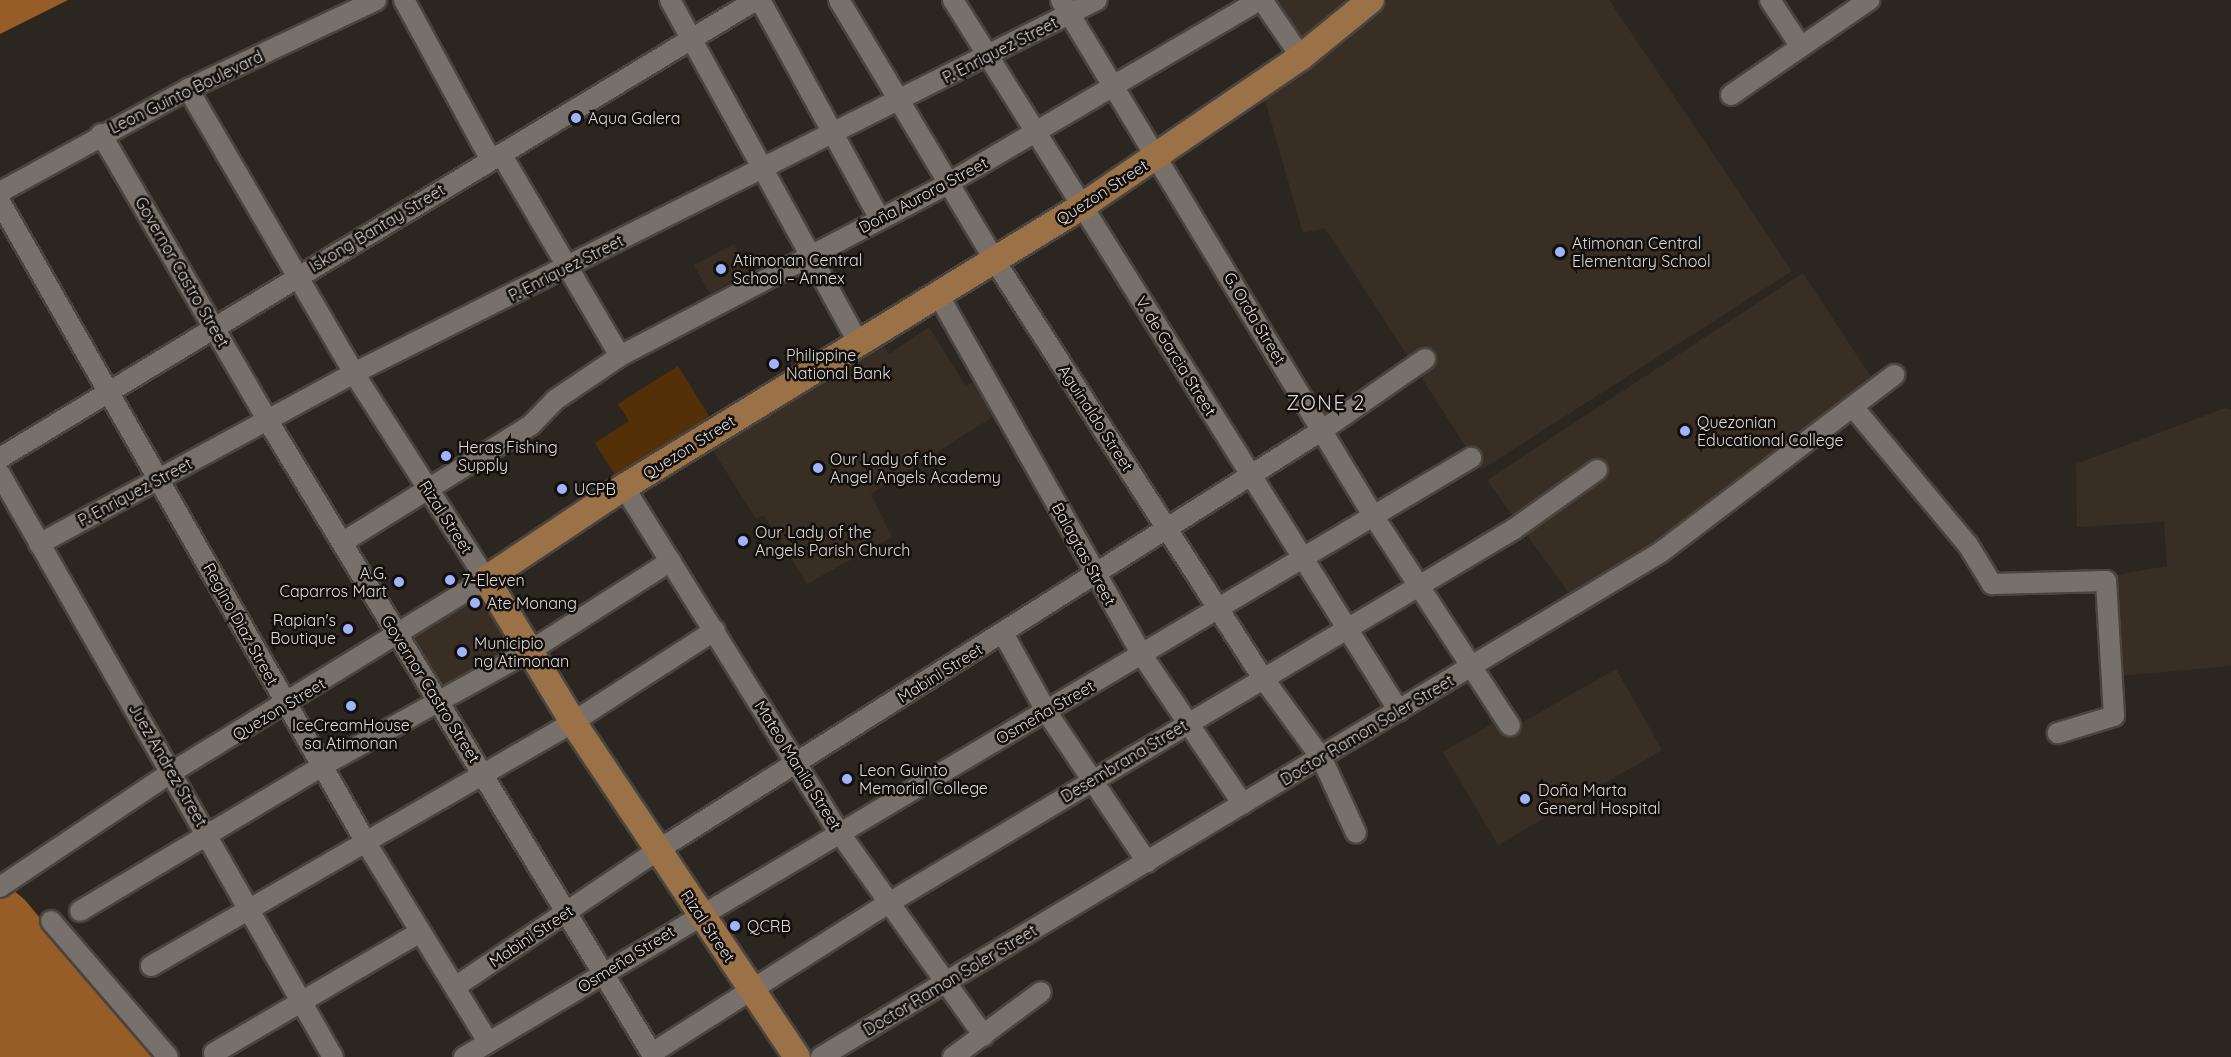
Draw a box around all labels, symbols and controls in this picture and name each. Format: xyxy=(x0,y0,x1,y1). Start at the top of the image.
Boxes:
street label: P. Enriquez Street xyxy=(939,13,1061,87)
street label: Leon Guinto Boulevard xyxy=(106,46,266,138)
place label: Aqua Galera xyxy=(588,108,680,128)
marker: Aqua Galera xyxy=(569,111,583,125)
street label: Doña Aurora Street xyxy=(855,153,991,237)
street label: Quezon Street xyxy=(1053,155,1151,229)
street label: Iskong Bantay Street xyxy=(306,180,448,276)
street label: Governor Castro Street xyxy=(131,193,233,351)
street label: P. Enriquez Street xyxy=(505,231,627,305)
place label: Atimonan Central Elementary School xyxy=(1572,233,1711,271)
marker: Atimonan Central Elementary School xyxy=(1553,245,1567,259)
place label: Atimonan Central School – Annex xyxy=(733,250,862,288)
marker: Atimonan Central School – Annex xyxy=(714,262,728,276)
street label: G. Orda Street xyxy=(1220,269,1290,367)
street label: V. de Garcia Street xyxy=(1131,293,1221,419)
place label: Philippine National Bank xyxy=(786,345,891,383)
marker: Philippine National Bank xyxy=(767,357,781,371)
street label: Aguinaldo Street xyxy=(1055,361,1137,475)
district label: ZONE 2 xyxy=(1286,390,1366,414)
street label: Quezon Street xyxy=(639,411,739,483)
place label: Quezonian Educational College xyxy=(1697,412,1844,450)
marker: Quezonian Educational College xyxy=(1678,424,1692,438)
place label: Heras Fishing Supply xyxy=(458,437,558,475)
marker: Heras Fishing Supply xyxy=(439,449,453,463)
place label: Our Lady of the Angel Angels Academy xyxy=(830,449,1001,487)
street label: P. Enriquez Street xyxy=(75,454,195,530)
marker: Our Lady of the Angel Angels Academy xyxy=(811,461,825,475)
street label: Rizal Street xyxy=(415,477,477,557)
place label: UCPB xyxy=(574,479,616,499)
marker: UCPB xyxy=(555,482,569,496)
street label: Balagtas Street xyxy=(1048,499,1120,609)
place label: Our Lady of the Angels Parish Church xyxy=(755,522,910,560)
marker: Our Lady of the Angels Parish Church xyxy=(736,534,750,548)
street label: Regino Diaz Street xyxy=(199,560,283,688)
place label: A.G. Caparros Mart xyxy=(279,563,387,601)
place label: 7-Eleven xyxy=(462,570,525,590)
marker: 7-Eleven xyxy=(443,573,457,587)
marker: A.G. Caparros Mart xyxy=(392,575,406,589)
place label: Ate Monang xyxy=(487,593,577,613)
marker: Ate Monang xyxy=(468,596,482,610)
place label: Rapian's Boutique xyxy=(270,610,336,648)
street label: Governor Castro Street xyxy=(378,612,484,766)
marker: Rapian's Boutique xyxy=(341,622,355,636)
place label: Municipio ng Atimonan xyxy=(474,633,569,671)
street label: Mabini Street xyxy=(894,639,986,707)
marker: Municipio ng Atimonan xyxy=(455,645,469,659)
street label: Doctor Ramon Soler Street xyxy=(1277,671,1457,789)
street label: Quezon Street xyxy=(229,674,329,744)
street label: Osmeña Street xyxy=(992,676,1098,748)
street label: Mateo Manila Street xyxy=(751,697,845,833)
marker: IceCreamHouse sa Atimonan xyxy=(344,699,358,713)
street label: Juez Andrez Street xyxy=(125,700,211,830)
place label: IceCreamHouse sa Atimonan xyxy=(292,715,410,753)
street label: Desembrana Street xyxy=(1057,716,1191,806)
place label: Leon Guinto Memorial College xyxy=(859,760,988,798)
marker: Leon Guinto Memorial College xyxy=(840,772,854,786)
place label: Doña Marta General Hospital xyxy=(1538,780,1661,818)
marker: Doña Marta General Hospital xyxy=(1516,790,1534,808)
street label: Rizal Street xyxy=(677,886,739,966)
street label: Mabini Street xyxy=(485,901,577,971)
place label: QCRB xyxy=(747,916,791,936)
marker: QCRB xyxy=(728,919,742,933)
street label: Doctor Ramon Soler Street xyxy=(860,921,1040,1039)
street label: Osmeña Street xyxy=(574,922,678,996)

